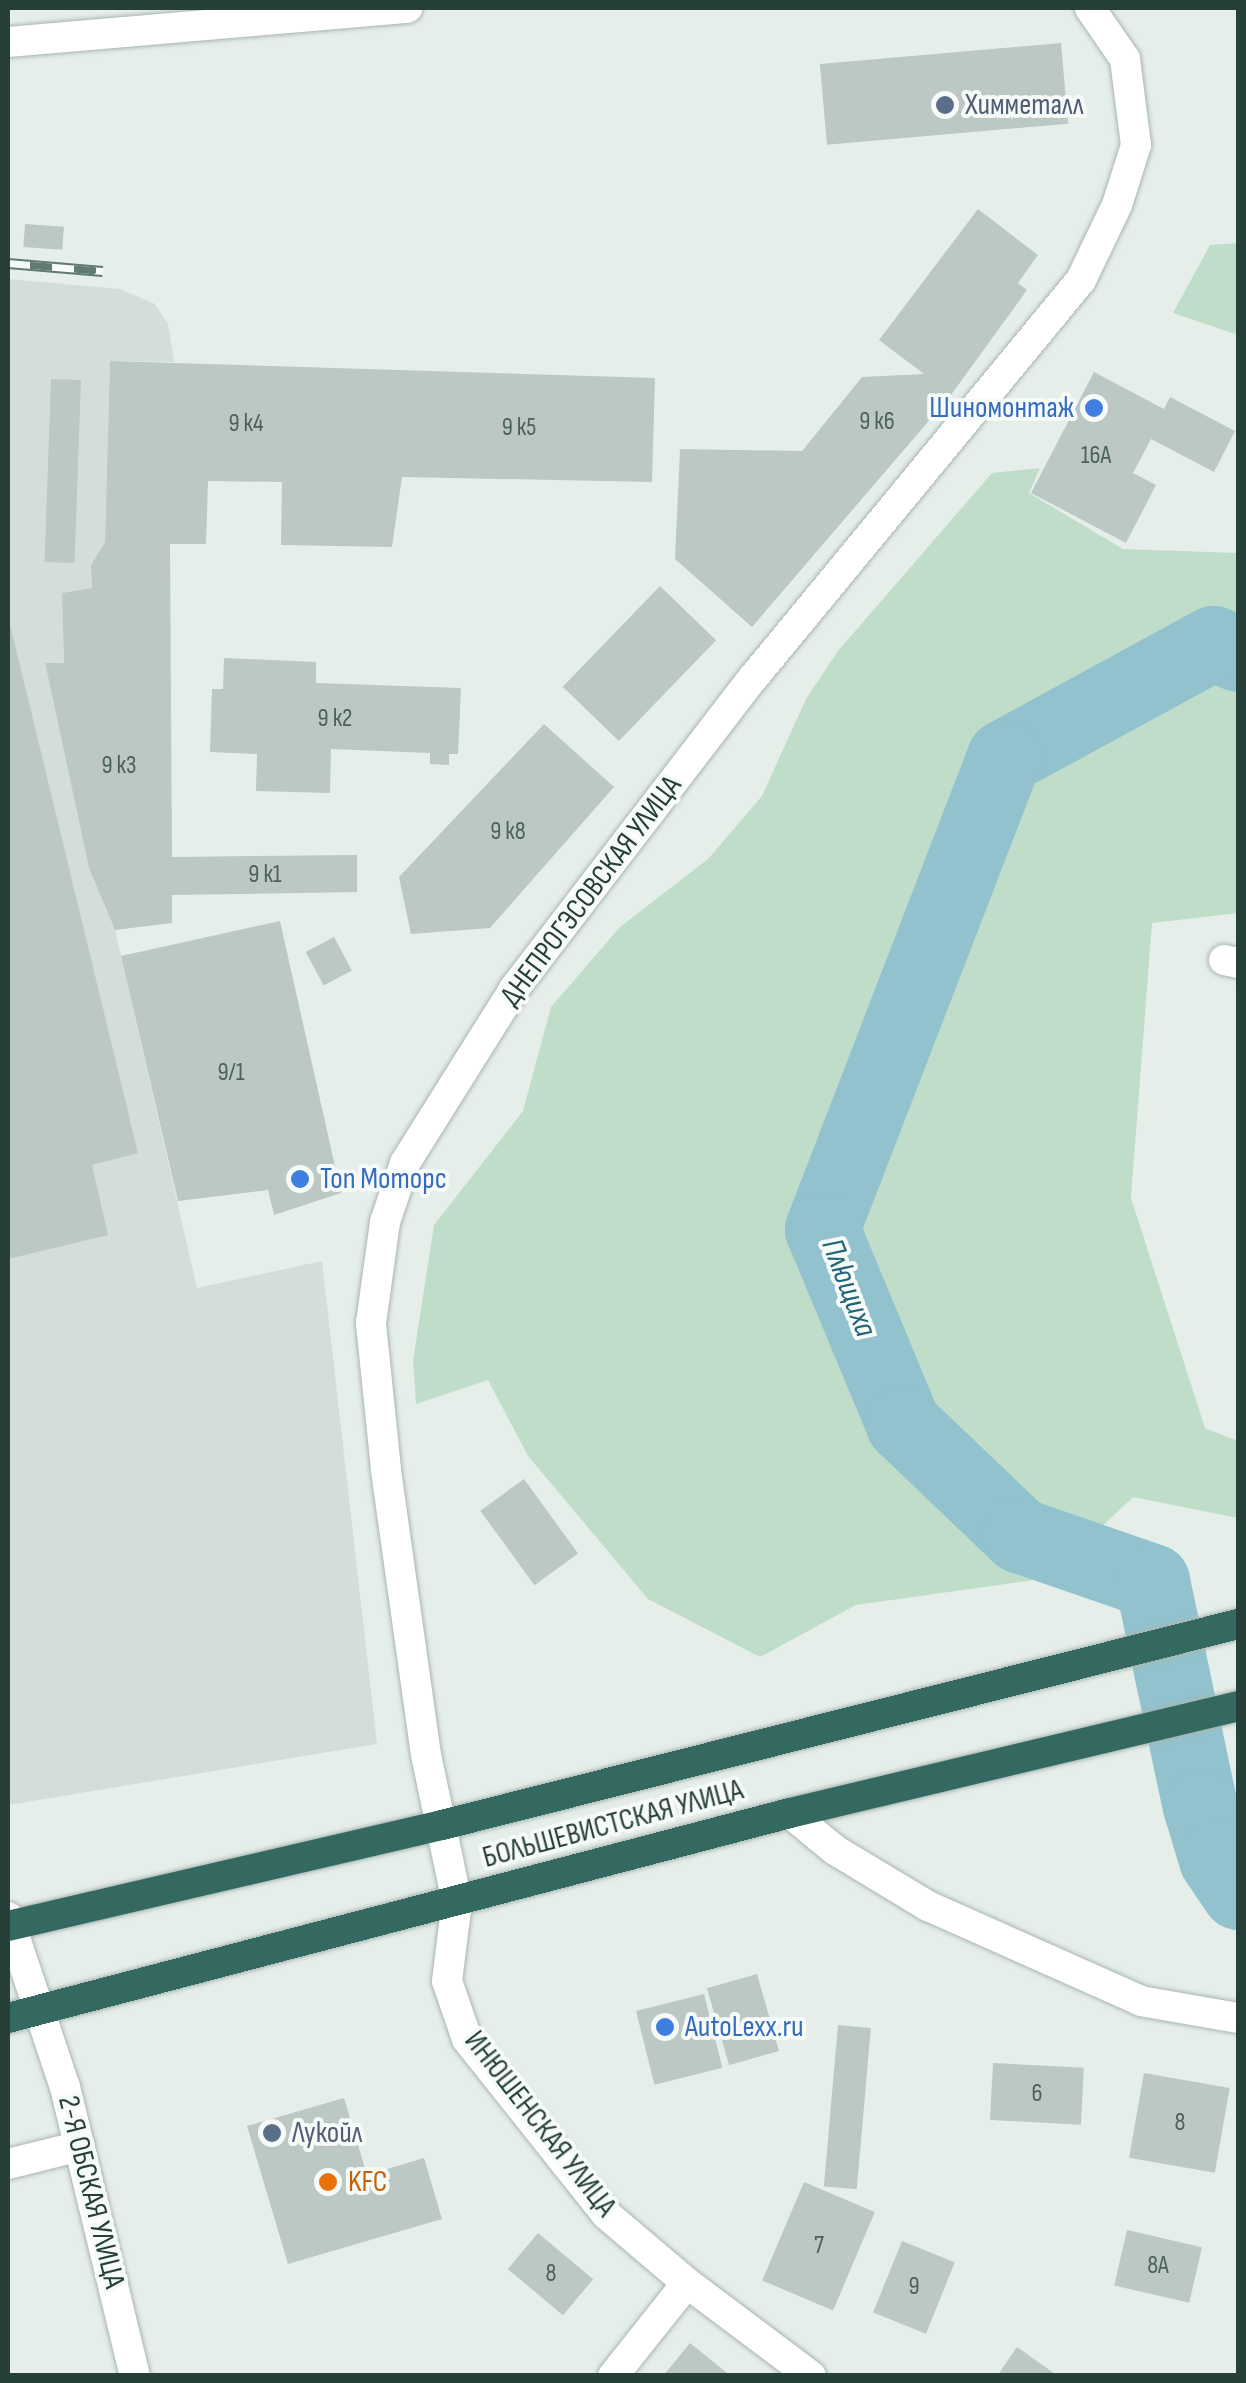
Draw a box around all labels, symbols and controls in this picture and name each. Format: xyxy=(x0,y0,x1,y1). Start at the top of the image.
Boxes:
place label: Химметалл xyxy=(965,87,1084,123)
marker: Химметалл xyxy=(934,94,956,116)
place label: Шиномонтаж xyxy=(929,390,1074,426)
marker: Шиномонтаж xyxy=(1083,397,1105,419)
house number: 9 к6 xyxy=(859,407,895,437)
house number: 9 к4 xyxy=(229,409,263,439)
house number: 9 к5 xyxy=(502,413,536,443)
house number: 16А xyxy=(1081,441,1111,471)
house number: 9 к2 xyxy=(318,704,352,734)
house number: 9 к3 xyxy=(102,751,136,781)
street label: ДНЕПРОГЭСОВСКАЯ УЛИЦА xyxy=(493,769,689,1013)
house number: 9 к8 xyxy=(490,817,526,847)
house number: 9 к1 xyxy=(248,860,282,890)
house number: 9/1 xyxy=(217,1058,245,1088)
place label: Топ Моторс xyxy=(320,1161,447,1197)
marker: Топ Моторс xyxy=(289,1168,311,1190)
water label: Плющиха xyxy=(812,1234,884,1342)
street label: БОЛЬШЕВИСТСКАЯ УЛИЦА xyxy=(479,1772,747,1876)
place label: AutoLexx.ru xyxy=(685,2009,804,2045)
marker: AutoLexx.ru xyxy=(654,2016,676,2038)
street label: ИНЮШЕНСКАЯ УЛИЦА xyxy=(456,2024,624,2224)
house number: 6 xyxy=(1032,2079,1042,2109)
street label: 2-Я ОБСКАЯ УЛИЦА xyxy=(50,2092,132,2292)
house number: 8 xyxy=(1175,2108,1185,2138)
place label: Лукойл xyxy=(292,2115,362,2151)
marker: Лукойл xyxy=(261,2122,283,2144)
place label: KFC xyxy=(348,2164,387,2200)
marker: KFC xyxy=(317,2171,339,2193)
house number: 7 xyxy=(814,2231,824,2261)
house number: 8А xyxy=(1147,2251,1169,2281)
house number: 8 xyxy=(546,2259,556,2289)
house number: 9 xyxy=(908,2272,920,2302)

